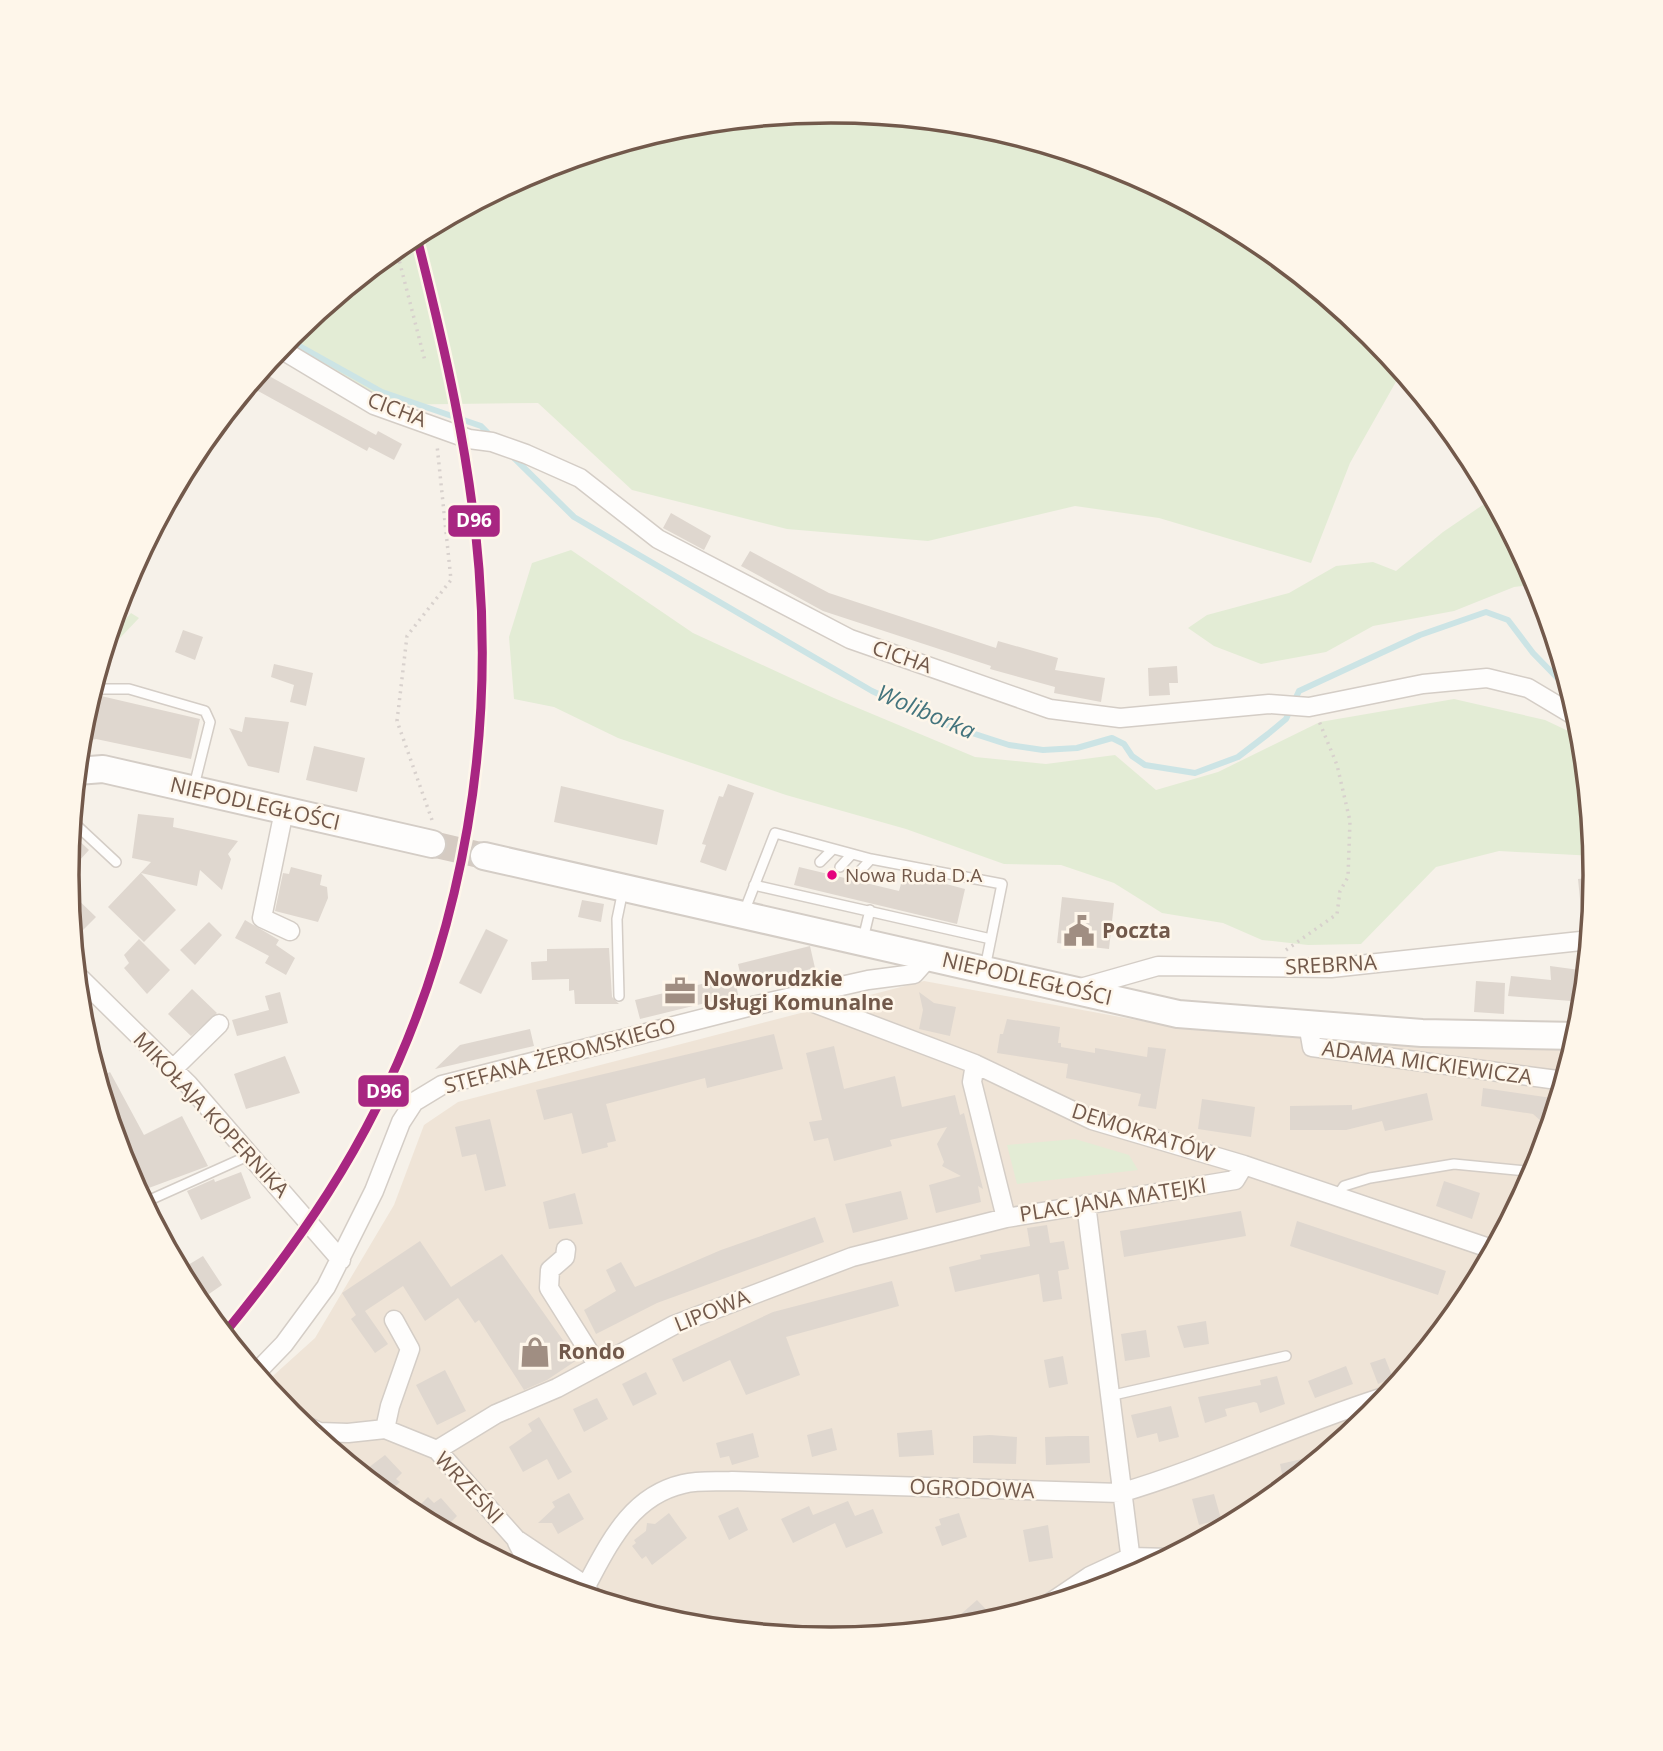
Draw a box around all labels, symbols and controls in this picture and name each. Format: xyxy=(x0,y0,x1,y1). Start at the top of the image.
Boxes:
street label: CICHA xyxy=(364,385,432,433)
line badge: D96 xyxy=(447,504,501,538)
text: D96 xyxy=(456,507,492,533)
street label: CICHA xyxy=(869,633,936,679)
water label: Woliborka xyxy=(872,676,980,746)
street label: NIEPODLEGŁOŚCI xyxy=(168,770,343,836)
place label: Nowa Ruda D.A xyxy=(845,862,982,888)
marker: Nowa Ruda D.A xyxy=(825,868,839,882)
public building icon: Poczta xyxy=(1062,914,1096,948)
place label: Poczta xyxy=(1102,916,1171,944)
street label: NIEPODLEGŁOŚCI xyxy=(940,945,1115,1011)
street label: SREBRNA xyxy=(1284,948,1378,980)
place label: Noworudzkie Usługi Komunalne xyxy=(703,964,894,1016)
office icon: Noworudzkie Usługi Komunalne xyxy=(663,974,697,1008)
street label: STEFANA ŻEROMSKIEGO xyxy=(441,1011,679,1099)
street label: MIKOŁAJA KOPERNIKA xyxy=(128,1025,296,1204)
street label: ADAMA MICKIEWICZA xyxy=(1320,1033,1535,1091)
line badge: D96 xyxy=(357,1074,410,1108)
text: D96 xyxy=(366,1078,402,1104)
street label: DEMOKRATÓW xyxy=(1068,1096,1219,1168)
street label: PLAC JANA MATEJKI xyxy=(1017,1170,1208,1228)
street label: LIPOWA xyxy=(670,1282,754,1338)
shop icon: Rondo xyxy=(518,1335,552,1369)
place label: Rondo xyxy=(558,1337,625,1365)
street label: WRZEŚNI xyxy=(429,1445,510,1529)
street label: OGRODOWA xyxy=(909,1472,1036,1504)

